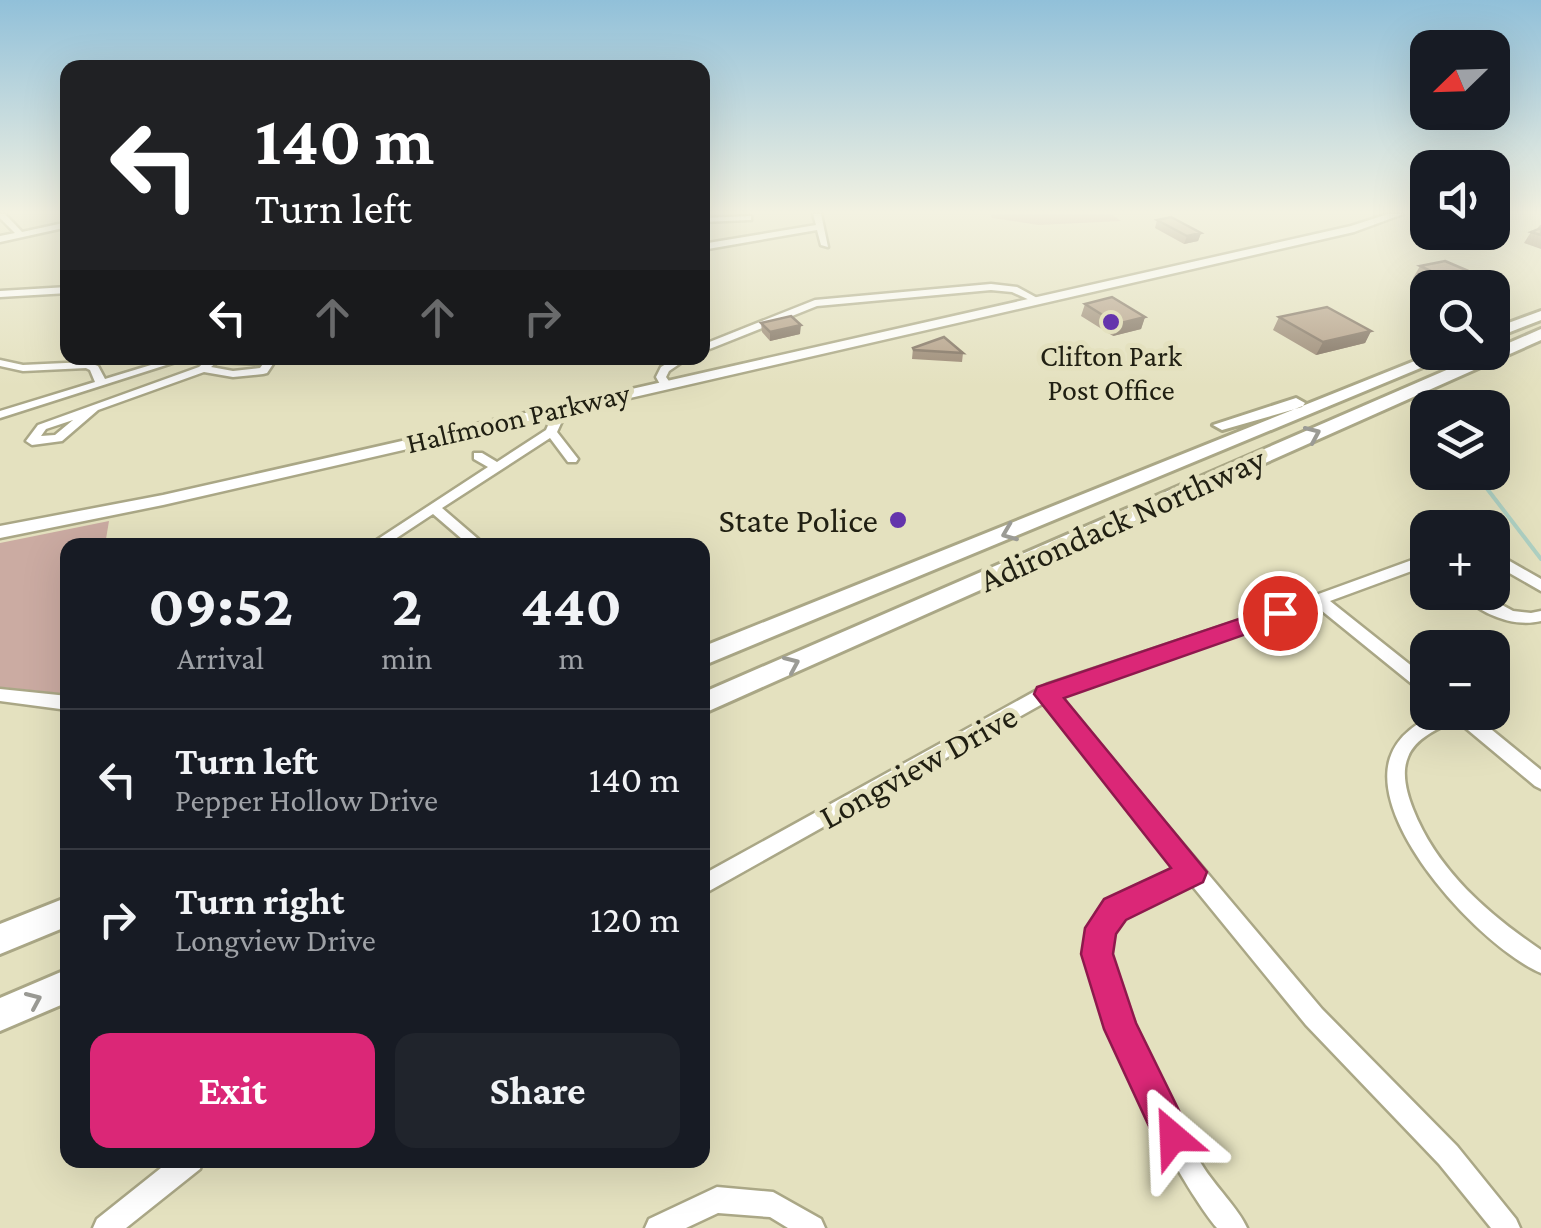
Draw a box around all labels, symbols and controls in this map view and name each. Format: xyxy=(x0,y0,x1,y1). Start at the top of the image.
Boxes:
north arrow xyxy=(1410,30,1510,130)
map controls xyxy=(1410,30,1510,730)
icon: left xyxy=(90,100,220,230)
text: 140 m xyxy=(255,101,434,179)
button: sound xyxy=(1410,150,1510,250)
text: Turn left xyxy=(255,183,412,233)
button: search xyxy=(1410,270,1510,370)
icon: left xyxy=(200,290,255,345)
icon: ahead xyxy=(305,290,360,345)
icon: ahead xyxy=(410,290,465,345)
icon: right xyxy=(515,290,570,345)
marker: Clifton Park Post Office xyxy=(1100,311,1122,333)
place label: Clifton Park Post Office xyxy=(1040,339,1183,406)
street label: Halfmoon Parkway xyxy=(403,376,633,460)
button: layers xyxy=(1410,390,1510,490)
one-way arrow xyxy=(1303,426,1321,446)
street label: Adirondack Northway xyxy=(974,439,1272,600)
place label: State Police xyxy=(718,501,878,540)
marker: State Police xyxy=(887,509,909,531)
button: + xyxy=(1410,510,1510,610)
one-way arrow xyxy=(1002,521,1020,541)
text: 09:52 xyxy=(148,571,293,638)
text: 2 xyxy=(392,571,422,638)
text: 440 xyxy=(521,571,622,638)
pin xyxy=(1238,571,1323,656)
icon: arrive xyxy=(1253,586,1308,641)
button: − xyxy=(1410,630,1510,730)
text: Arrival xyxy=(177,640,264,676)
text: min xyxy=(381,640,433,676)
text: m xyxy=(558,640,584,676)
one-way arrow xyxy=(782,656,800,676)
street label: Longview Drive xyxy=(813,696,1024,837)
text: Turn left xyxy=(175,740,318,782)
icon: left xyxy=(90,752,145,807)
text: 140 m xyxy=(589,758,680,800)
text: Pepper Hollow Drive xyxy=(175,782,438,818)
text: Turn right xyxy=(175,880,344,922)
icon: right xyxy=(90,892,145,947)
text: 120 m xyxy=(590,898,680,940)
text: Longview Drive xyxy=(175,922,376,958)
one-way arrow xyxy=(24,992,42,1012)
button: Exit xyxy=(90,1033,375,1148)
button: Share xyxy=(395,1033,680,1148)
position arrow xyxy=(1121,1085,1225,1189)

